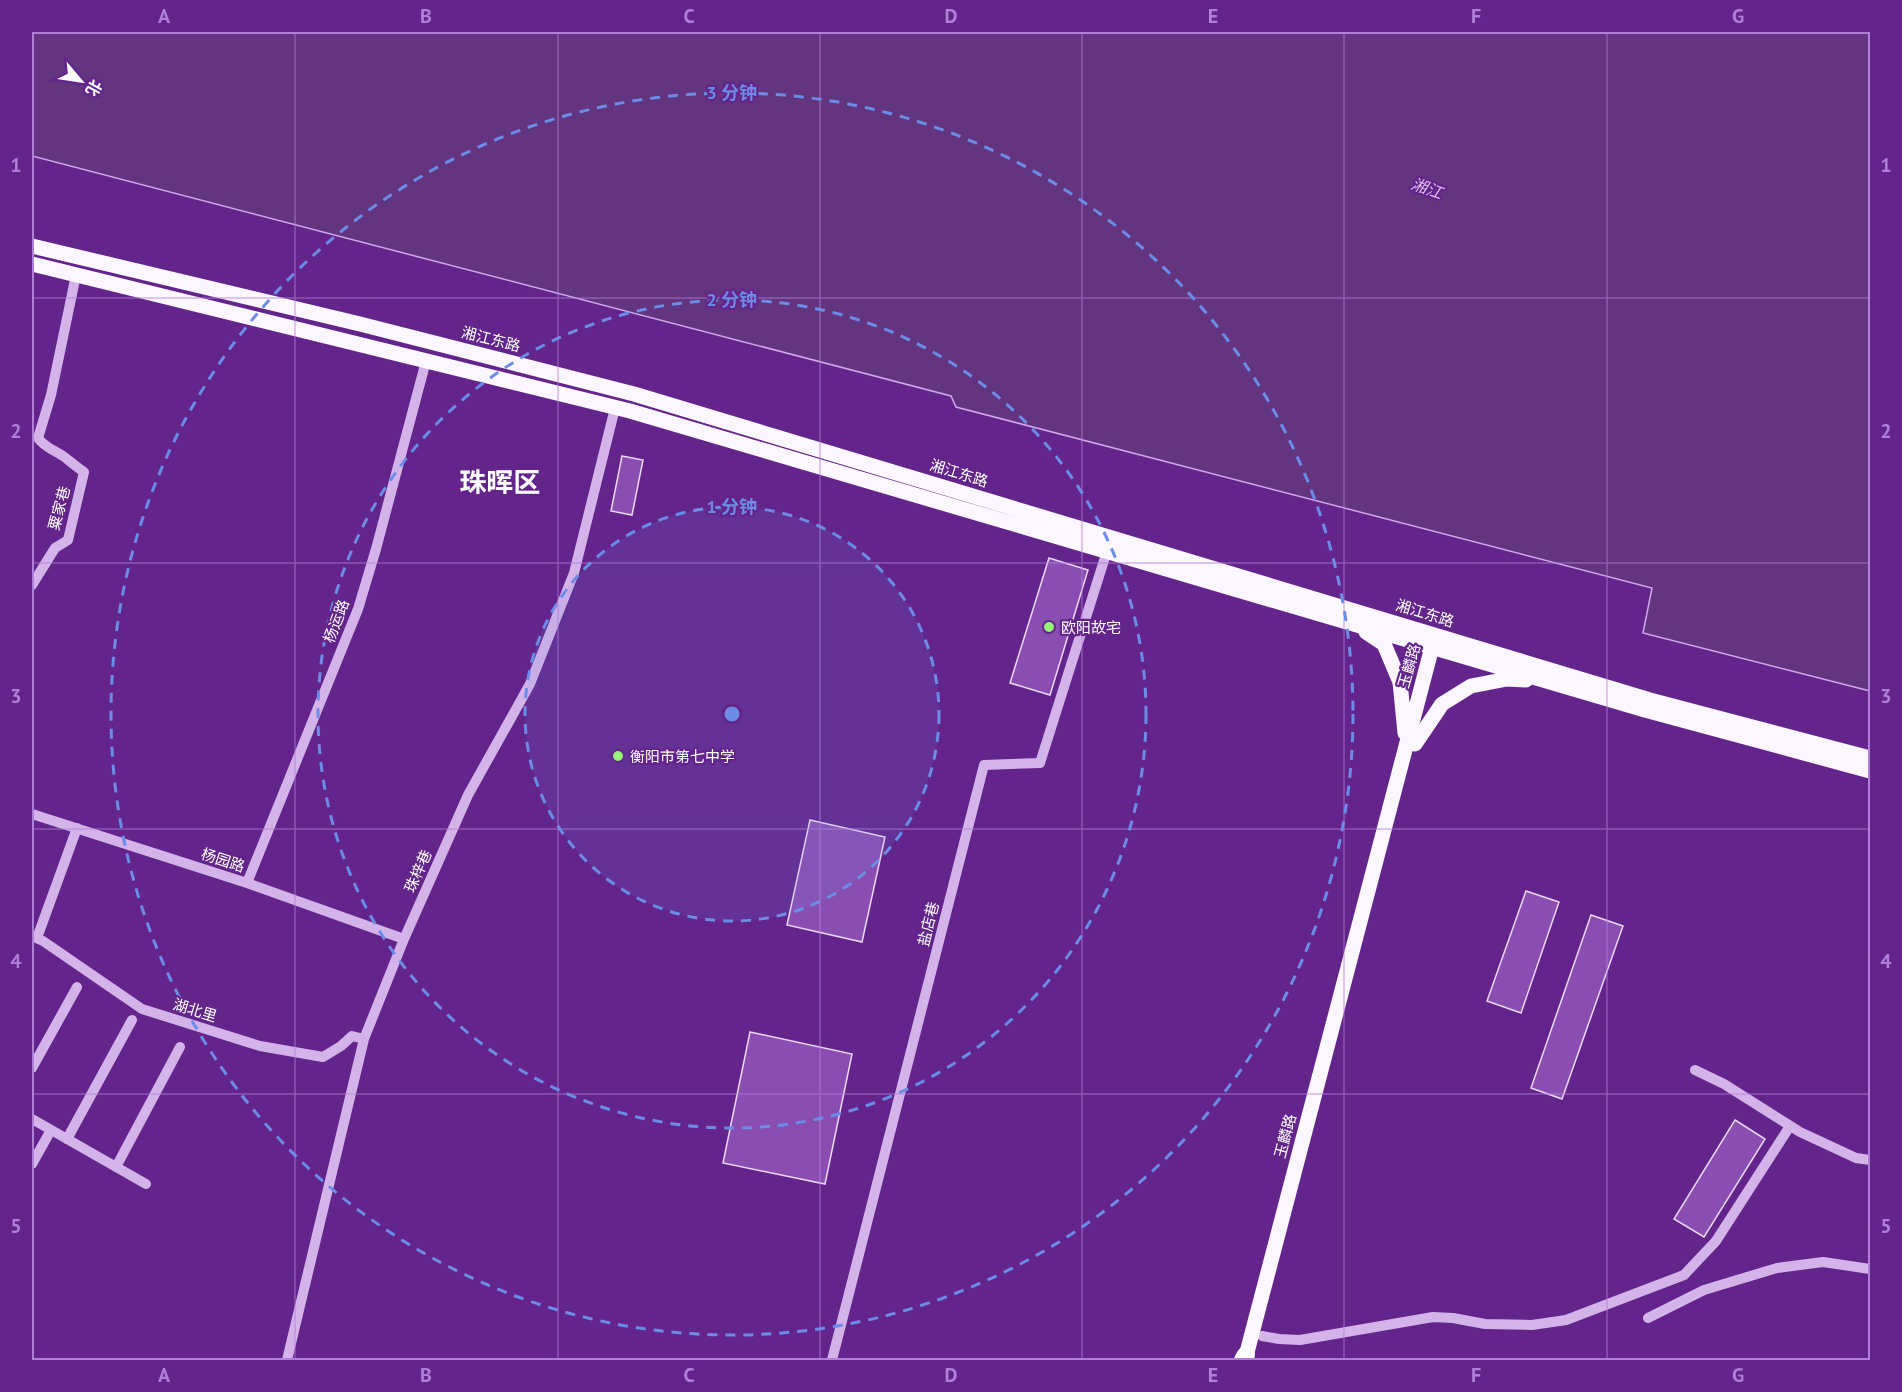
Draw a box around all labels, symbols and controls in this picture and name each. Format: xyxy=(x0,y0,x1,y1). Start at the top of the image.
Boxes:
text: A xyxy=(158,3,171,29)
text: B xyxy=(420,3,432,29)
text: C xyxy=(683,3,695,29)
text: D xyxy=(945,3,958,29)
text: E xyxy=(1208,3,1218,29)
text: F xyxy=(1471,3,1481,29)
text: G xyxy=(1732,3,1744,29)
north arrow xyxy=(51,51,111,111)
text: 北 xyxy=(81,76,107,100)
text: 3 分钟 xyxy=(707,81,757,104)
text: 1 xyxy=(10,152,22,178)
text: 1 xyxy=(1880,152,1892,178)
water label: 湘江 xyxy=(1409,173,1447,203)
text: 2 分钟 xyxy=(707,288,757,311)
street label: 湘江东路 xyxy=(460,323,522,355)
text: 2 xyxy=(10,418,22,444)
text: 2 xyxy=(1880,418,1892,444)
street label: 湘江东路 xyxy=(928,455,990,491)
district label: 珠晖区 xyxy=(460,465,541,499)
street label: 粟家巷 xyxy=(44,484,74,532)
text: 1 分钟 xyxy=(707,495,757,518)
street label: 湘江东路 xyxy=(1394,595,1456,631)
street label: 杨运路 xyxy=(319,597,353,645)
place label: 欧阳故宅 xyxy=(1061,618,1121,637)
marker: 欧阳故宅 xyxy=(1042,620,1056,634)
street label: 玉麟路 xyxy=(1394,642,1424,690)
text: 3 xyxy=(10,683,22,709)
text: 3 xyxy=(1880,683,1892,709)
centre of rings xyxy=(722,704,742,724)
place label: 衡阳市第七中学 xyxy=(630,747,735,766)
marker: 衡阳市第七中学 xyxy=(611,749,625,763)
street label: 杨园路 xyxy=(199,844,247,876)
street label: 珠梓巷 xyxy=(400,847,436,895)
street label: 盐店巷 xyxy=(913,900,943,948)
text: 4 xyxy=(10,948,22,974)
text: 4 xyxy=(1880,948,1892,974)
street label: 湖北里 xyxy=(171,994,219,1026)
street label: 玉麟路 xyxy=(1270,1112,1300,1160)
text: 5 xyxy=(10,1213,22,1239)
text: 5 xyxy=(1880,1213,1892,1239)
text: A xyxy=(158,1362,171,1388)
text: B xyxy=(420,1362,432,1388)
text: C xyxy=(683,1362,695,1388)
text: D xyxy=(945,1362,958,1388)
text: E xyxy=(1208,1362,1218,1388)
text: F xyxy=(1471,1362,1481,1388)
text: G xyxy=(1732,1362,1744,1388)

